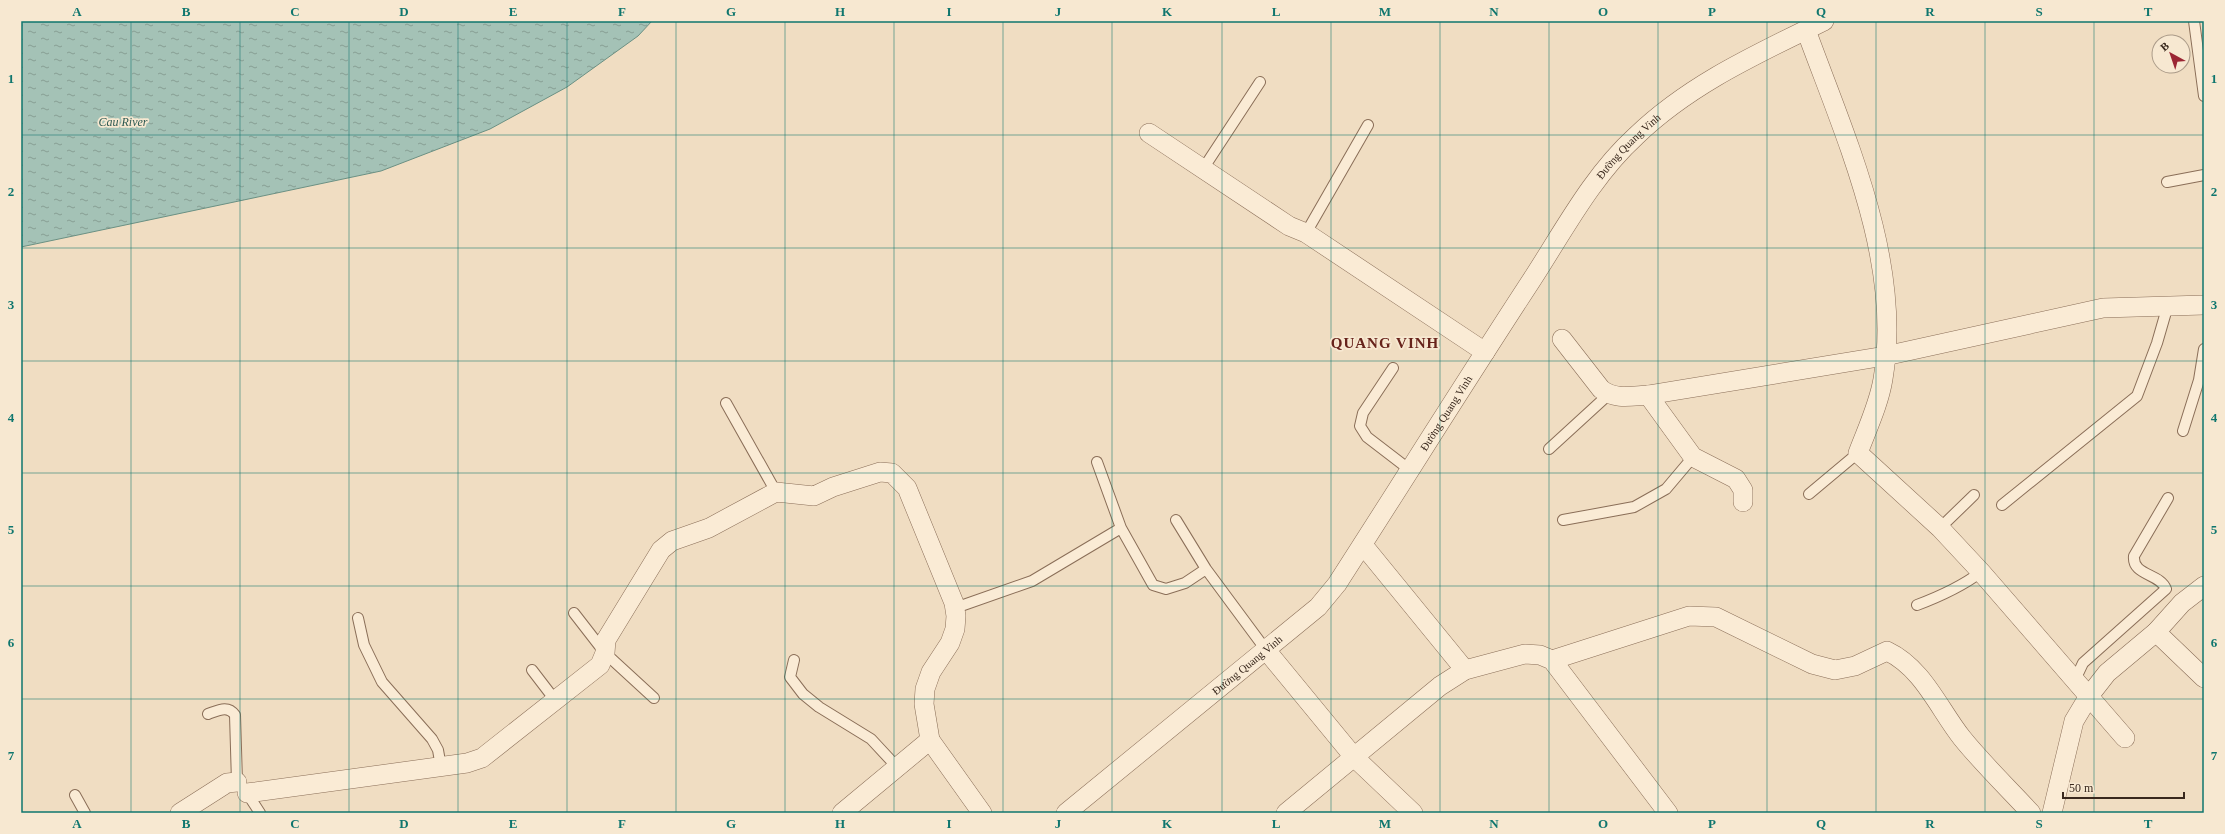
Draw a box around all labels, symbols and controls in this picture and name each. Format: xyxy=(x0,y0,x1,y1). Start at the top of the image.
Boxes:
text: A xyxy=(72,4,82,19)
text: B xyxy=(182,4,191,19)
text: C xyxy=(290,4,300,19)
text: D xyxy=(399,4,409,19)
text: E xyxy=(509,4,517,19)
text: F xyxy=(618,4,626,19)
text: G xyxy=(726,4,736,19)
text: H xyxy=(835,4,845,19)
text: I xyxy=(946,4,952,19)
text: J xyxy=(1055,4,1062,19)
text: K xyxy=(1162,4,1173,19)
text: L xyxy=(1272,4,1281,19)
text: M xyxy=(1379,4,1391,19)
text: N xyxy=(1489,4,1499,19)
text: O xyxy=(1598,4,1608,19)
text: P xyxy=(1708,4,1716,19)
text: Q xyxy=(1816,4,1826,19)
text: R xyxy=(1925,4,1935,19)
text: S xyxy=(2035,4,2043,19)
text: T xyxy=(2144,4,2153,19)
north arrow xyxy=(2151,34,2191,74)
text: B xyxy=(2158,39,2172,53)
text: 1 xyxy=(8,71,14,86)
text: 1 xyxy=(2211,71,2217,86)
street label: Đường Quang Vinh xyxy=(1594,111,1663,181)
water label: Cau River xyxy=(99,115,148,129)
text: 2 xyxy=(8,184,14,199)
text: 2 xyxy=(2211,184,2217,199)
text: 3 xyxy=(8,297,15,312)
text: 3 xyxy=(2211,297,2218,312)
district label: QUANG VINH xyxy=(1331,335,1439,351)
street label: Đường Quang Vinh xyxy=(1418,373,1475,453)
text: 4 xyxy=(8,410,15,425)
text: 4 xyxy=(2211,410,2218,425)
text: 5 xyxy=(8,522,15,537)
text: 5 xyxy=(2211,522,2218,537)
street label: Đường Quang Vinh xyxy=(1210,632,1285,697)
text: 6 xyxy=(8,635,15,650)
text: 6 xyxy=(2211,635,2218,650)
text: 7 xyxy=(8,748,15,763)
text: 7 xyxy=(2211,748,2218,763)
scale bar xyxy=(2063,774,2184,800)
text: 50 m xyxy=(2069,781,2094,795)
text: A xyxy=(72,816,82,831)
text: B xyxy=(182,816,191,831)
text: C xyxy=(290,816,300,831)
text: D xyxy=(399,816,409,831)
text: E xyxy=(509,816,517,831)
text: F xyxy=(618,816,626,831)
text: G xyxy=(726,816,736,831)
text: H xyxy=(835,816,845,831)
text: I xyxy=(946,816,952,831)
text: J xyxy=(1055,816,1062,831)
text: K xyxy=(1162,816,1173,831)
text: L xyxy=(1272,816,1281,831)
text: M xyxy=(1379,816,1391,831)
text: N xyxy=(1489,816,1499,831)
text: O xyxy=(1598,816,1608,831)
text: P xyxy=(1708,816,1716,831)
text: Q xyxy=(1816,816,1826,831)
text: R xyxy=(1925,816,1935,831)
text: S xyxy=(2035,816,2043,831)
text: T xyxy=(2144,816,2153,831)

